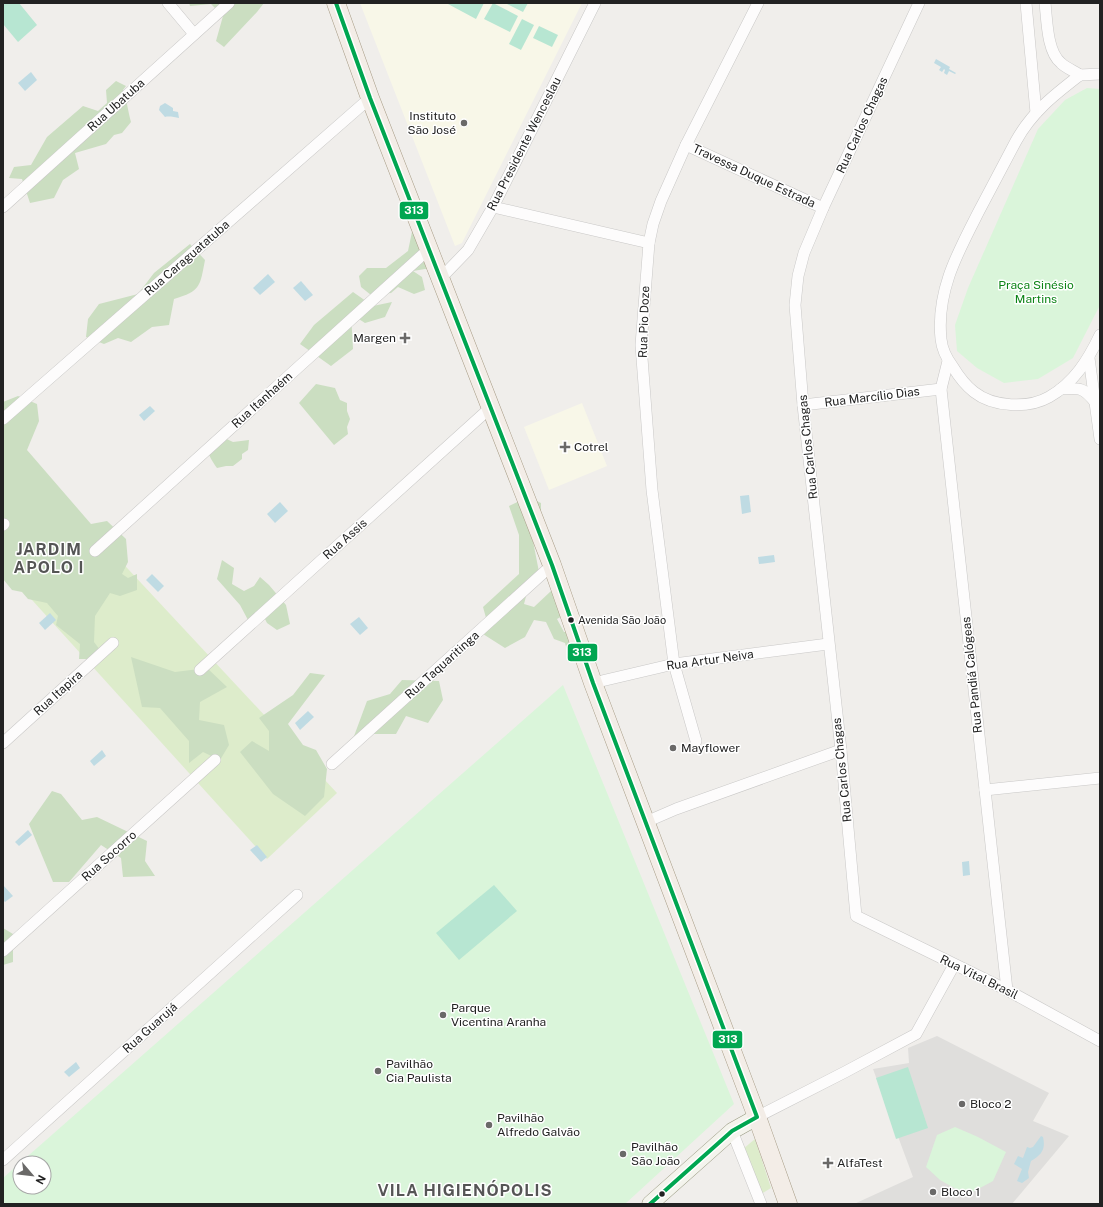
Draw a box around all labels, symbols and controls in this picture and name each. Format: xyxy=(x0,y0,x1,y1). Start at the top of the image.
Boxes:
street label: Rua Presidente Wenceslau xyxy=(484,75,564,213)
street label: Rua Carlos Chagas xyxy=(834,75,890,175)
street label: Rua Ubatuba xyxy=(85,76,147,134)
place label: Instituto São José xyxy=(407,109,456,137)
marker: Instituto São José xyxy=(459,118,469,128)
street label: Travessa Duque Estrada xyxy=(690,141,818,211)
line badge: 313 xyxy=(399,201,429,220)
text: 313 xyxy=(404,204,424,216)
street label: Rua Caraguatatuba xyxy=(142,217,232,299)
park label: Praça Sinésio Martins xyxy=(998,278,1074,306)
street label: Rua Pio Doze xyxy=(636,285,652,358)
place label: Margen xyxy=(353,331,396,345)
marker: Margen xyxy=(399,332,411,344)
street label: Rua Itanhaém xyxy=(229,369,295,431)
street label: Rua Marcílio Dias xyxy=(824,384,920,410)
street label: Rua Carlos Chagas xyxy=(796,394,820,500)
place label: Cotrel xyxy=(574,440,609,454)
marker: Cotrel xyxy=(559,441,571,453)
street label: Rua Assis xyxy=(320,516,370,562)
district label: JARDIM APOLO I xyxy=(14,540,84,577)
place label: Avenida São João xyxy=(578,614,666,626)
marker: Avenida São João xyxy=(566,615,576,625)
street label: Rua Pandiá Calógeas xyxy=(959,616,985,734)
street label: Rua Taquaritinga xyxy=(402,628,482,702)
line badge: 313 xyxy=(567,643,598,662)
text: 313 xyxy=(572,646,592,658)
street label: Rua Artur Neiva xyxy=(665,647,755,673)
street label: Rua Itapira xyxy=(31,668,85,718)
street label: Rua Carlos Chagas xyxy=(830,717,854,823)
place label: Mayflower xyxy=(681,741,740,755)
marker: Mayflower xyxy=(668,743,678,753)
street label: Rua Socorro xyxy=(79,828,139,884)
street label: Rua Vital Brasil xyxy=(938,952,1021,1002)
street label: Rua Guarujá xyxy=(120,1000,180,1056)
place label: Parque Vicentina Aranha xyxy=(451,1001,546,1029)
marker: Parque Vicentina Aranha xyxy=(438,1010,448,1020)
line badge: 313 xyxy=(712,1030,743,1049)
text: 313 xyxy=(718,1033,738,1045)
place label: Pavilhão Cia Paulista xyxy=(386,1057,452,1085)
marker: Pavilhão Cia Paulista xyxy=(373,1066,383,1076)
place label: Bloco 2 xyxy=(970,1097,1011,1111)
marker: Bloco 2 xyxy=(957,1099,967,1109)
place label: Pavilhão Alfredo Galvão xyxy=(497,1111,580,1139)
marker: Pavilhão Alfredo Galvão xyxy=(484,1120,494,1130)
place label: Pavilhão São João xyxy=(631,1140,680,1168)
marker: Pavilhão São João xyxy=(618,1149,628,1159)
north arrow xyxy=(12,1155,52,1195)
place label: AlfaTest xyxy=(837,1156,883,1170)
marker: AlfaTest xyxy=(822,1157,834,1169)
text: N xyxy=(34,1173,48,1186)
district label: VILA HIGIENÓPOLIS xyxy=(378,1180,552,1200)
place label: Bloco 1 xyxy=(941,1185,980,1199)
marker: Bloco 1 xyxy=(928,1187,938,1197)
unlabelled marker xyxy=(657,1189,667,1199)

